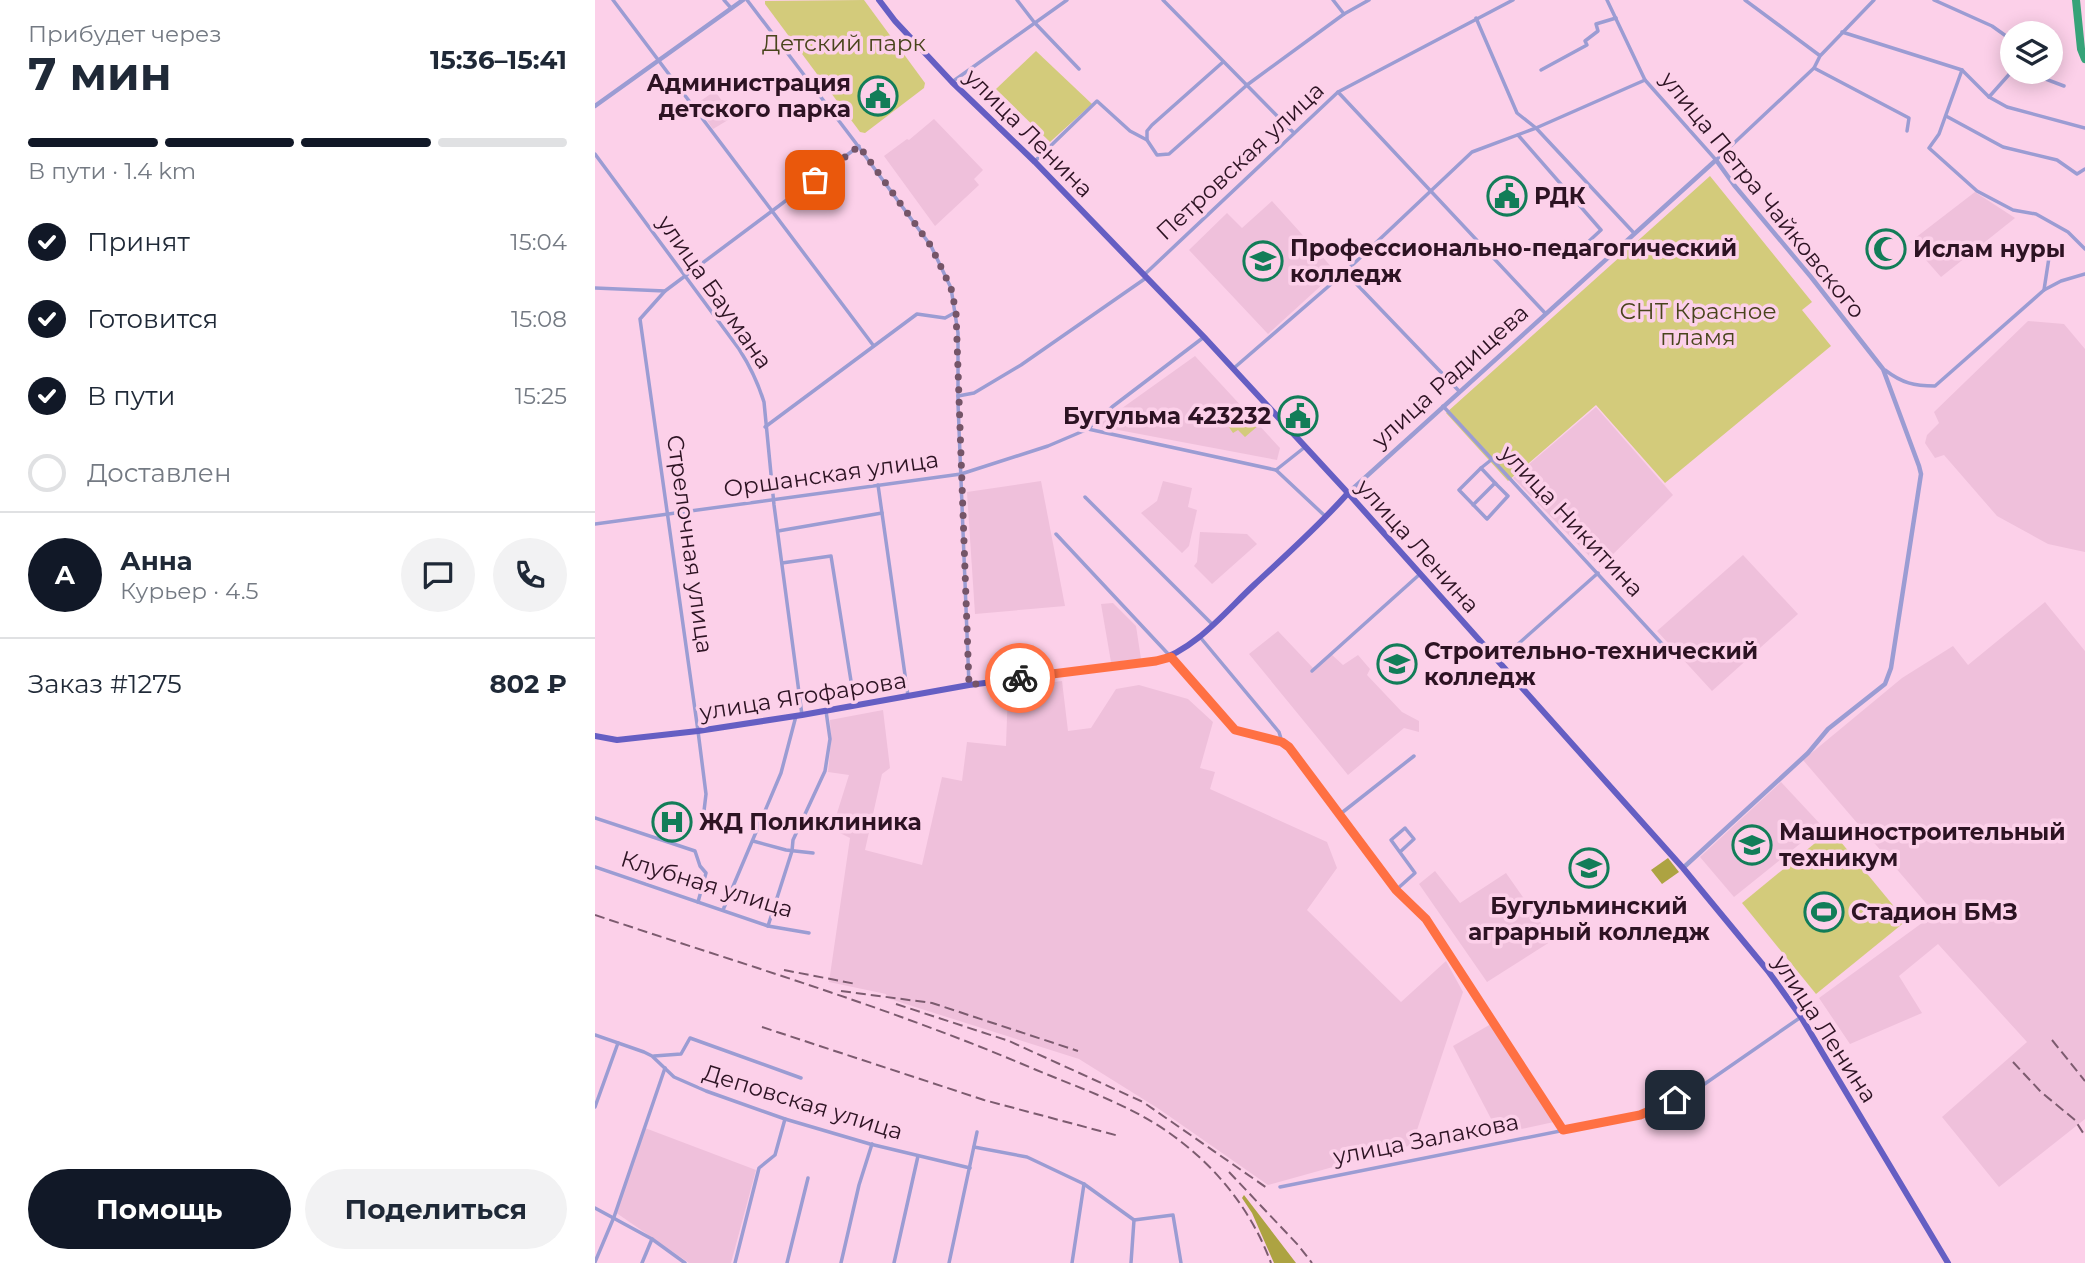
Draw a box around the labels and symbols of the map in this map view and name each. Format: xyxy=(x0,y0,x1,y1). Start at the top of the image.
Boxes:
park label: Детский парк xyxy=(762,29,927,57)
street label: улица Ленина xyxy=(958,62,1099,203)
street label: улица Петра Чайковского xyxy=(1654,65,1871,324)
place label: Администрация детского парка xyxy=(647,69,851,123)
public building icon: Администрация детского парка xyxy=(857,75,899,117)
street label: Петровская улица xyxy=(1150,76,1330,246)
pin xyxy=(785,150,845,210)
public building icon: РДК xyxy=(1486,175,1528,217)
place label: РДК xyxy=(1534,182,1586,210)
street label: улица Баумана xyxy=(651,209,778,374)
mosque icon: Ислам нуры xyxy=(1865,228,1907,270)
place label: Профессионально-педагогический колледж xyxy=(1290,234,1737,288)
place label: Ислам нуры xyxy=(1913,235,2066,263)
school or university icon: Профессионально-педагогический колледж xyxy=(1242,240,1284,282)
park label: СНТ Красное пламя xyxy=(1619,297,1777,351)
street label: улица Радищева xyxy=(1365,298,1534,454)
public building icon: Бугульма 423232 xyxy=(1277,395,1319,437)
place label: Бугульма 423232 xyxy=(1063,402,1271,430)
street label: Стрелочная улица xyxy=(661,433,719,655)
street label: улица Никитина xyxy=(1494,439,1650,603)
street label: Оршанская улица xyxy=(722,445,940,503)
street label: улица Ленина xyxy=(1350,473,1485,619)
place label: Строительно-технический колледж xyxy=(1424,637,1758,691)
courier xyxy=(985,643,1055,713)
school or university icon: Строительно-технический колледж xyxy=(1376,643,1418,685)
street label: улица Ягофарова xyxy=(697,666,908,726)
hospital icon: ЖД Поликлиника xyxy=(651,801,693,843)
place label: ЖД Поликлиника xyxy=(699,808,922,836)
place label: Машиностроительный техникум xyxy=(1779,818,2066,872)
school or university icon: Машиностроительный техникум xyxy=(1731,824,1773,866)
street label: Клубная улица xyxy=(617,844,797,924)
school or university icon: Бугульминский аграрный колледж xyxy=(1568,847,1610,889)
sports icon: Стадион БМЗ xyxy=(1803,891,1845,933)
place label: Бугульминский аграрный колледж xyxy=(1468,892,1710,946)
place label: Стадион БМЗ xyxy=(1851,898,2018,926)
street label: улица Ленина xyxy=(1766,949,1883,1108)
street label: Деповская улица xyxy=(700,1058,906,1146)
pin xyxy=(1645,1070,1705,1130)
street label: улица Залакова xyxy=(1330,1107,1521,1171)

